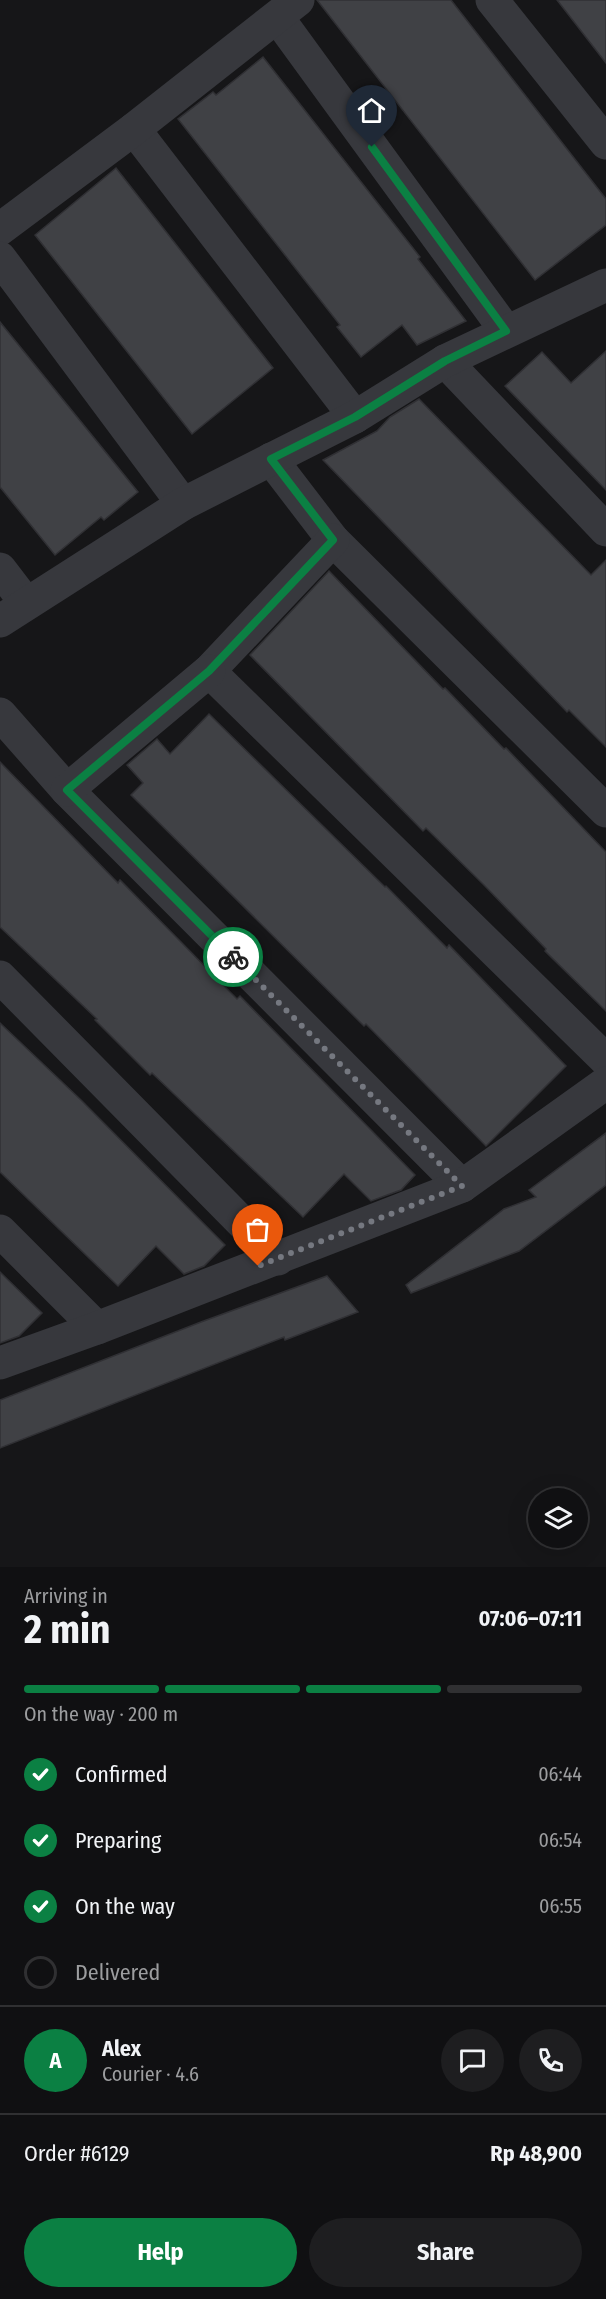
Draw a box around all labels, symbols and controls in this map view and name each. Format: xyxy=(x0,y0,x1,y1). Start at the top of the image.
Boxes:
pin xyxy=(346,85,397,147)
icon: home xyxy=(355,94,388,127)
courier xyxy=(203,927,263,987)
icon: bike xyxy=(217,941,250,974)
pin xyxy=(232,1204,283,1266)
icon: bag xyxy=(241,1213,274,1246)
map controls xyxy=(528,1488,588,1548)
button: layers xyxy=(528,1488,588,1548)
text: Arriving in xyxy=(24,1584,108,1608)
text: 07:06–07:11 xyxy=(479,1605,582,1632)
text: 2 min xyxy=(24,1607,110,1653)
text: On the way · 200 m xyxy=(24,1702,178,1726)
icon: check xyxy=(24,1758,57,1791)
text: Confirmed xyxy=(75,1761,168,1788)
text: 06:44 xyxy=(538,1762,582,1786)
icon: check xyxy=(24,1824,57,1857)
text: Preparing xyxy=(75,1827,161,1854)
text: 06:54 xyxy=(538,1828,582,1852)
icon: check xyxy=(24,1890,57,1923)
text: On the way xyxy=(75,1893,175,1920)
text: 06:55 xyxy=(539,1894,582,1918)
text: Delivered xyxy=(75,1959,160,1986)
button: chat xyxy=(441,2029,504,2092)
button: phone xyxy=(519,2029,582,2092)
text: Alex xyxy=(102,2035,141,2062)
text: A xyxy=(50,2047,61,2074)
text: Courier · 4.6 xyxy=(102,2062,199,2086)
text: Order #6129 xyxy=(24,2140,130,2167)
text: Rp 48,900 xyxy=(490,2140,582,2167)
button: Help xyxy=(24,2218,297,2287)
button: Share xyxy=(309,2218,582,2287)

